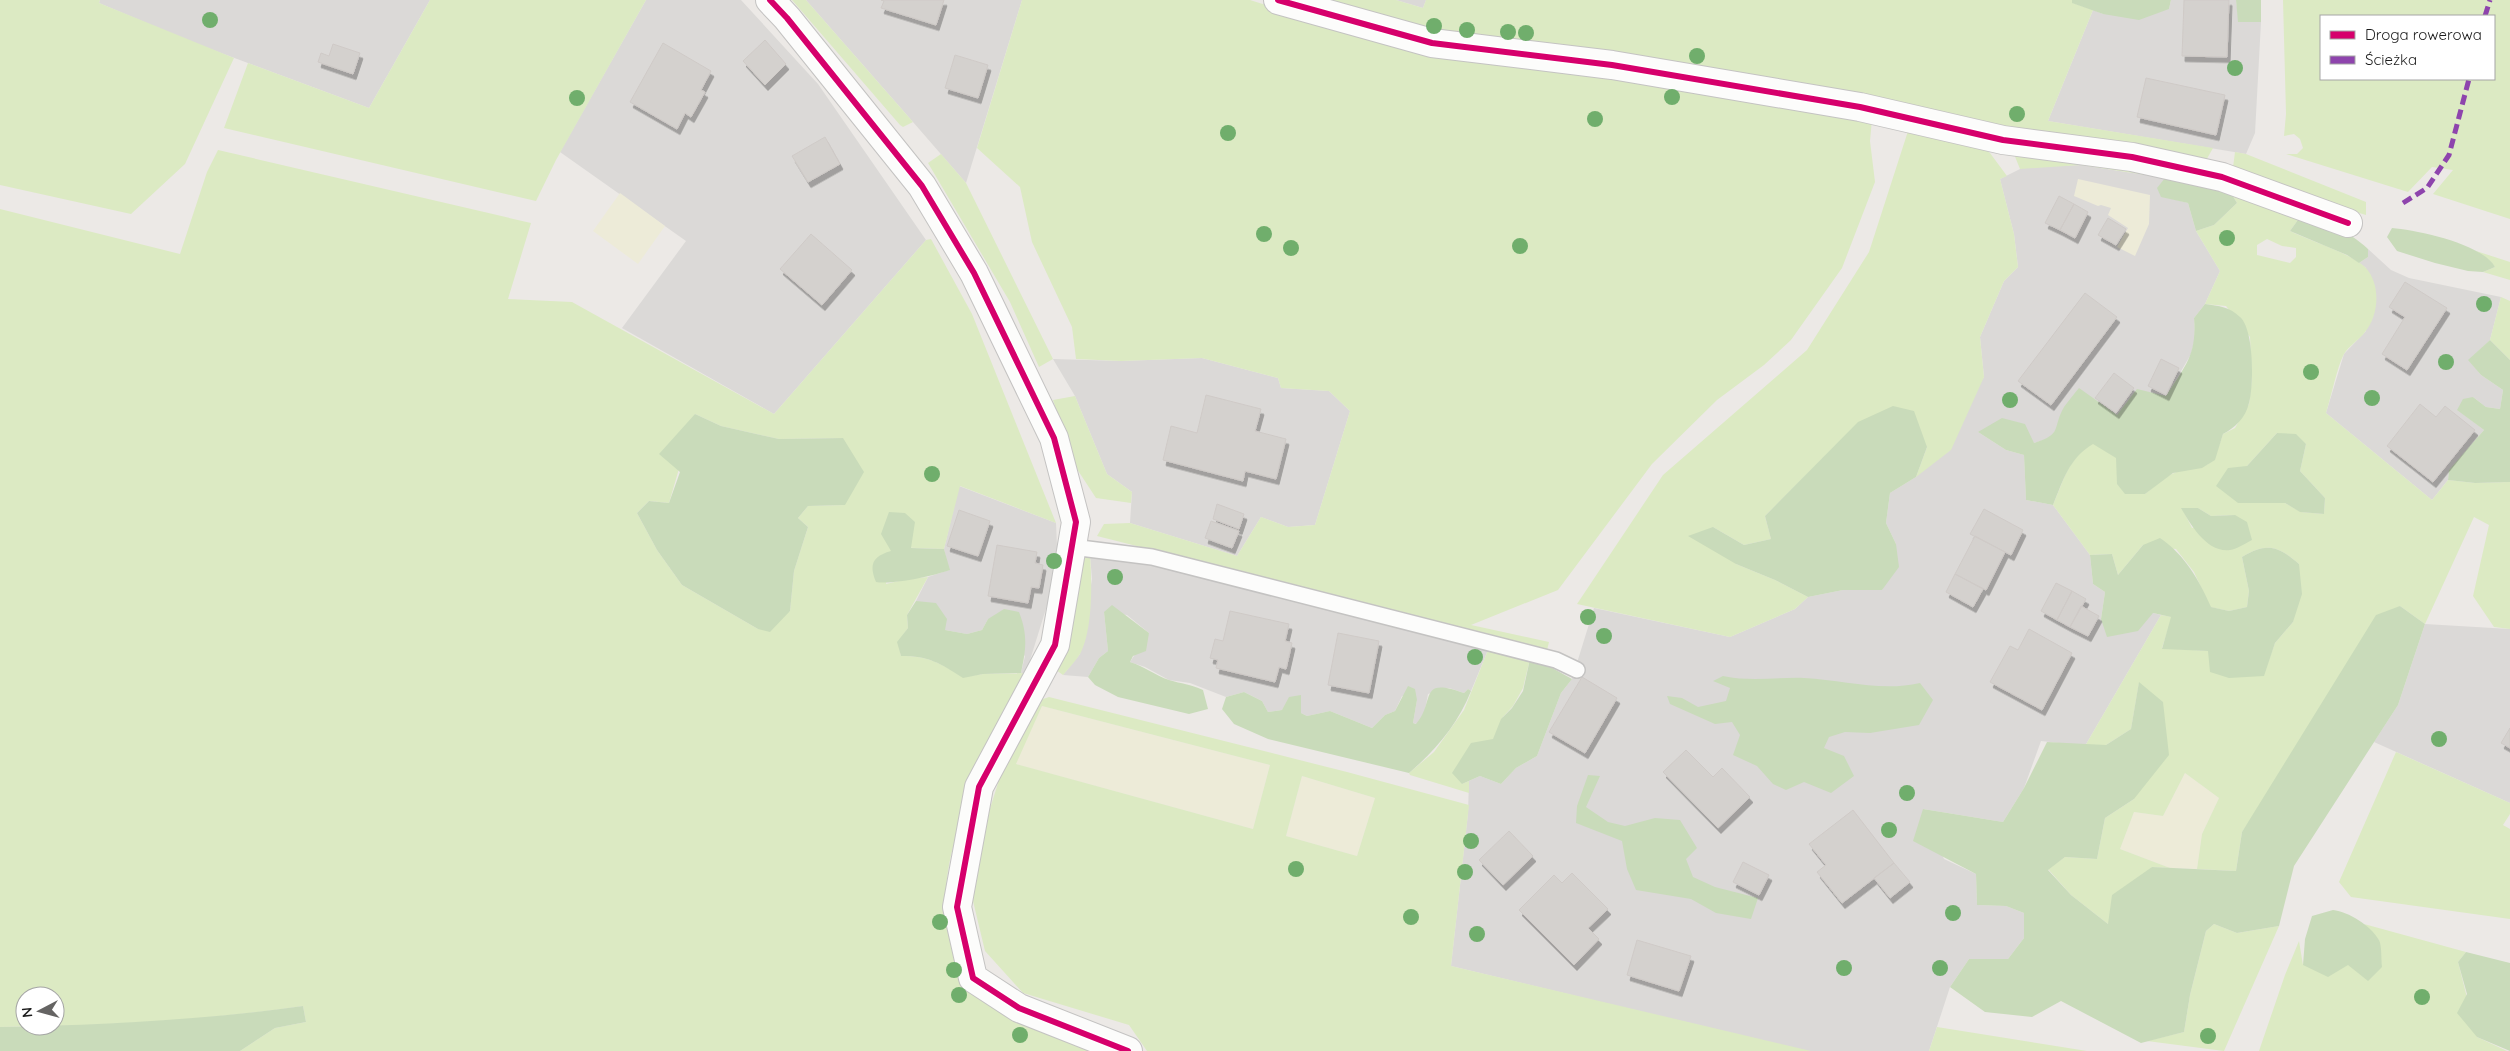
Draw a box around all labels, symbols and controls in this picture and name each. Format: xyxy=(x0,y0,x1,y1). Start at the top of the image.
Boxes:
legend xyxy=(2320,15,2495,80)
text: Droga rowerowa xyxy=(2365,25,2482,44)
text: Ścieżka xyxy=(2365,50,2417,69)
north arrow xyxy=(15,986,65,1036)
text: N xyxy=(18,1006,37,1018)

